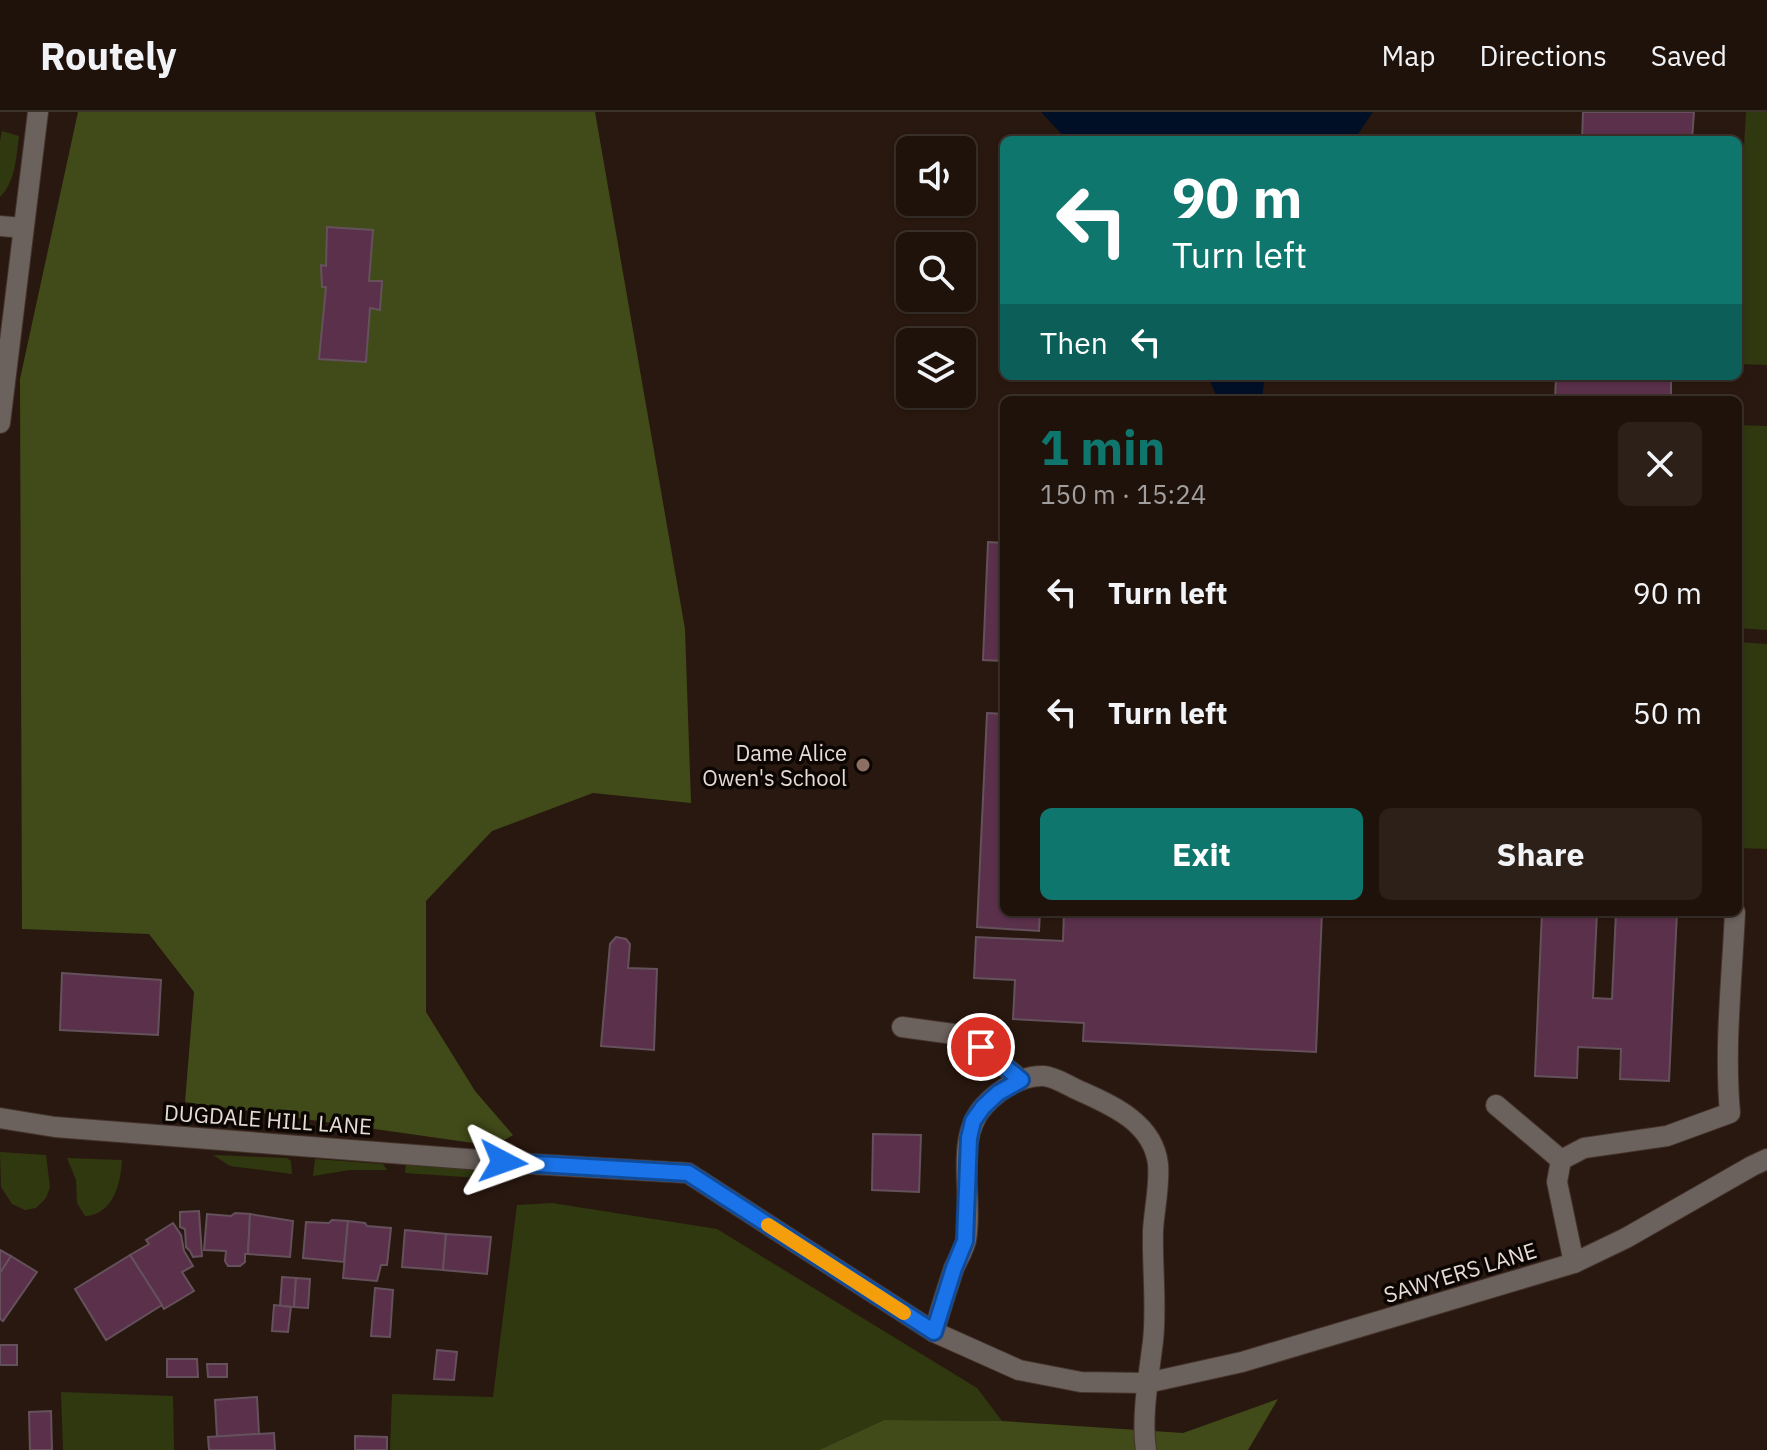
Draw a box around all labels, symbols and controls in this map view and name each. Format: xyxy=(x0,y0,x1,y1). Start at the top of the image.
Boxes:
text: Routely xyxy=(40,31,176,80)
text: Map xyxy=(1381,37,1435,74)
text: Directions xyxy=(1479,37,1607,74)
text: Saved xyxy=(1651,37,1727,74)
map controls xyxy=(896,136,976,408)
button: sound xyxy=(896,136,976,216)
text: 90 m xyxy=(1172,161,1302,233)
icon: left xyxy=(1040,168,1144,272)
text: Turn left xyxy=(1172,231,1307,278)
button: search xyxy=(896,232,976,312)
icon: left xyxy=(1124,320,1168,364)
text: Then xyxy=(1040,323,1108,362)
button: layers xyxy=(896,328,976,408)
text: 1 min xyxy=(1040,416,1165,478)
button: close xyxy=(1618,422,1702,506)
text: 150 m · 15:24 xyxy=(1040,477,1206,511)
icon: left xyxy=(1040,570,1084,614)
text: Turn left xyxy=(1108,573,1227,612)
text: 90 m xyxy=(1633,573,1702,612)
icon: left xyxy=(1040,690,1084,734)
text: Turn left xyxy=(1108,693,1227,732)
text: 50 m xyxy=(1633,693,1702,732)
place label: Dame Alice Owen's School xyxy=(702,738,847,792)
marker: Dame Alice Owen's School xyxy=(854,756,872,774)
button: Exit xyxy=(1040,808,1363,900)
button: Share xyxy=(1379,808,1702,900)
pin xyxy=(947,1013,1015,1081)
icon: arrive xyxy=(959,1025,1003,1069)
street label: DUGDALE HILL LANE xyxy=(163,1097,373,1141)
position arrow xyxy=(461,1120,545,1204)
street label: SAWYERS LANE xyxy=(1380,1235,1540,1309)

